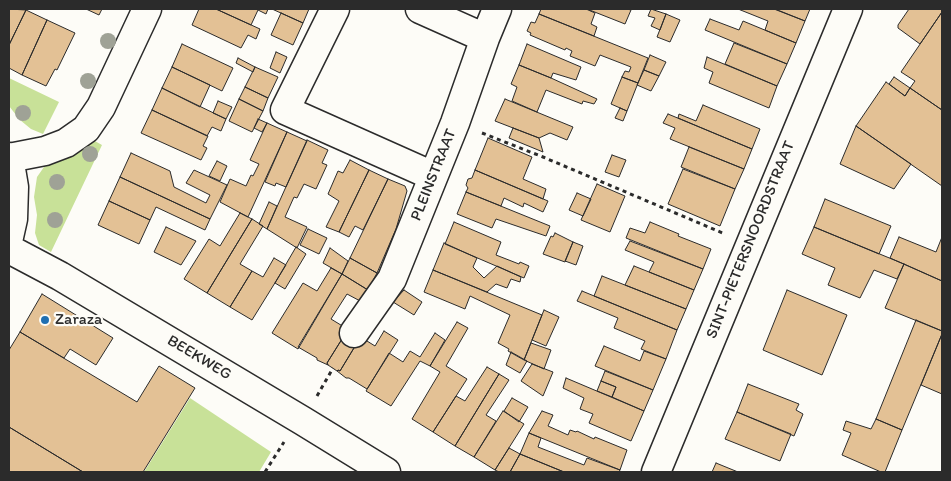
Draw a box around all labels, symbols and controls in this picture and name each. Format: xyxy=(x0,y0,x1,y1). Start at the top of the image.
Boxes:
street label: PLEINSTRAAT xyxy=(407,126,461,224)
street label: SINT-PIETERSNOORDSTRAAT xyxy=(703,138,799,342)
place label: Zaraza xyxy=(55,310,102,330)
marker: Zaraza xyxy=(39,314,51,326)
street label: BEEKWEG xyxy=(163,331,235,385)

